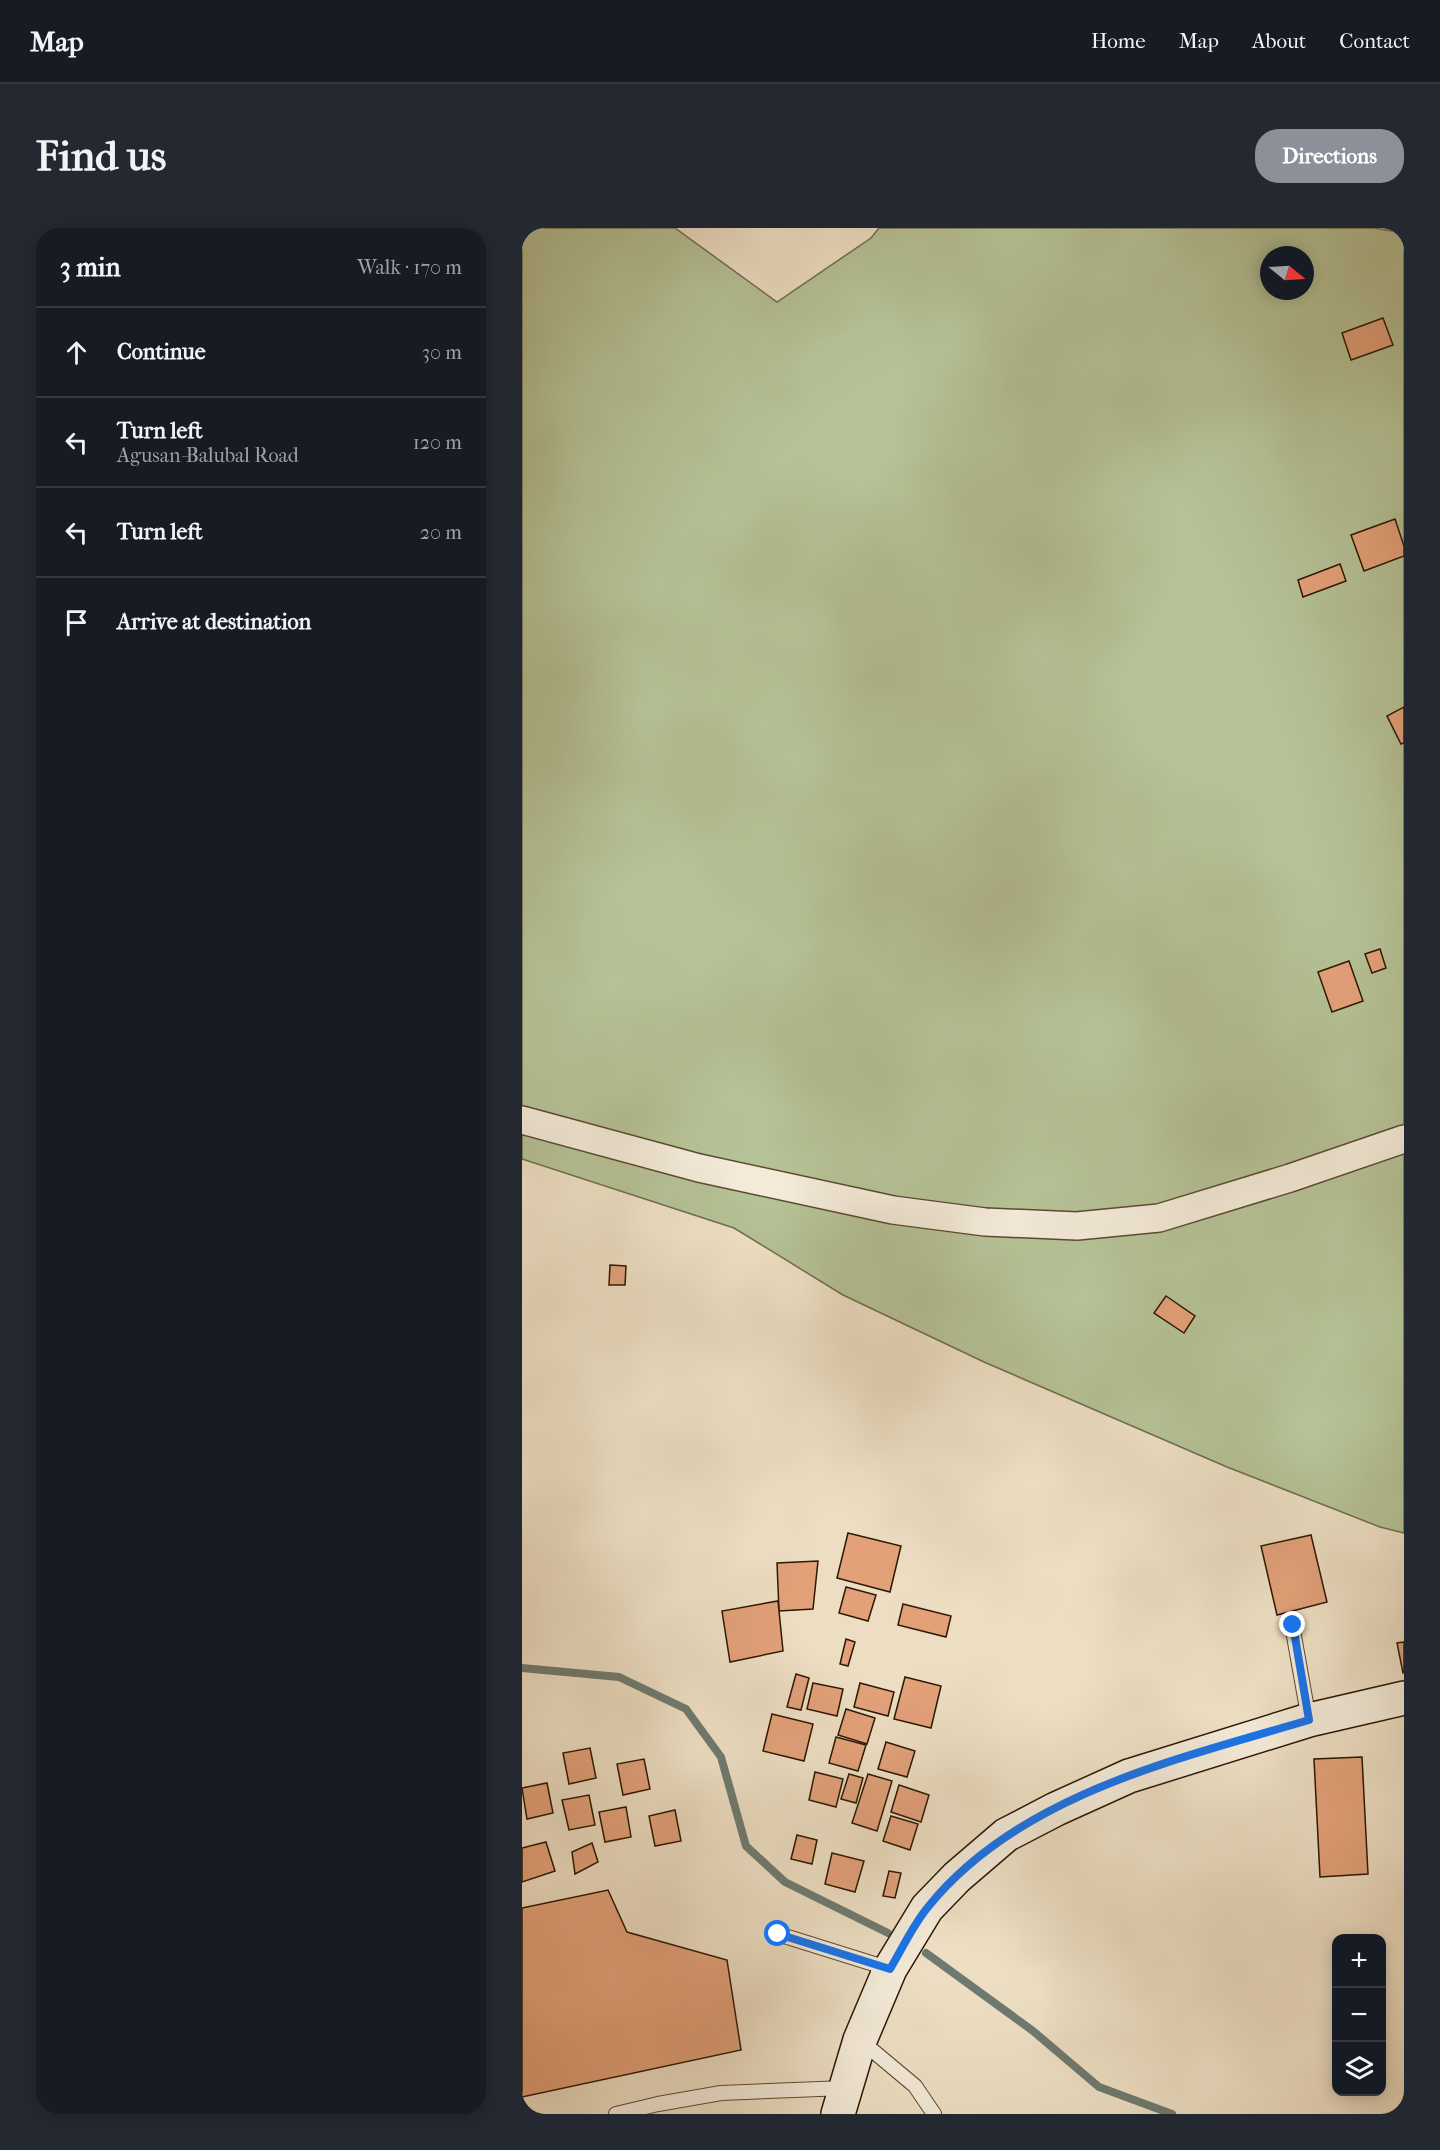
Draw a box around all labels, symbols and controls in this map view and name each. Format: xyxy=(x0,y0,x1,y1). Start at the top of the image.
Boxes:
text: Map xyxy=(30,25,84,58)
text: Home xyxy=(1091,29,1146,53)
text: Map xyxy=(1179,29,1219,53)
text: About xyxy=(1252,29,1306,53)
text: Contact xyxy=(1339,29,1410,53)
button: Directions xyxy=(1255,129,1404,183)
text: Find us xyxy=(36,132,166,181)
north arrow xyxy=(1260,246,1314,300)
text: 3 min xyxy=(60,252,121,283)
text: Walk · 170 m xyxy=(357,256,462,279)
icon: ahead xyxy=(60,336,93,369)
text: Continue xyxy=(117,339,206,365)
text: 30 m xyxy=(422,341,462,364)
text: Turn left xyxy=(117,418,203,444)
icon: left xyxy=(60,426,93,459)
text: 120 m xyxy=(413,431,462,454)
text: Agusan-Balubal Road xyxy=(117,444,299,467)
icon: left xyxy=(60,516,93,549)
text: Turn left xyxy=(117,519,203,545)
text: 20 m xyxy=(420,521,462,544)
icon: arrive xyxy=(60,606,93,639)
text: Arrive at destination xyxy=(117,609,311,635)
route end xyxy=(1279,1611,1305,1637)
route start xyxy=(764,1920,790,1946)
map controls xyxy=(1332,1934,1386,2096)
button: + xyxy=(1332,1934,1386,1988)
button: − xyxy=(1332,1988,1386,2042)
button: layers xyxy=(1332,2042,1386,2096)

